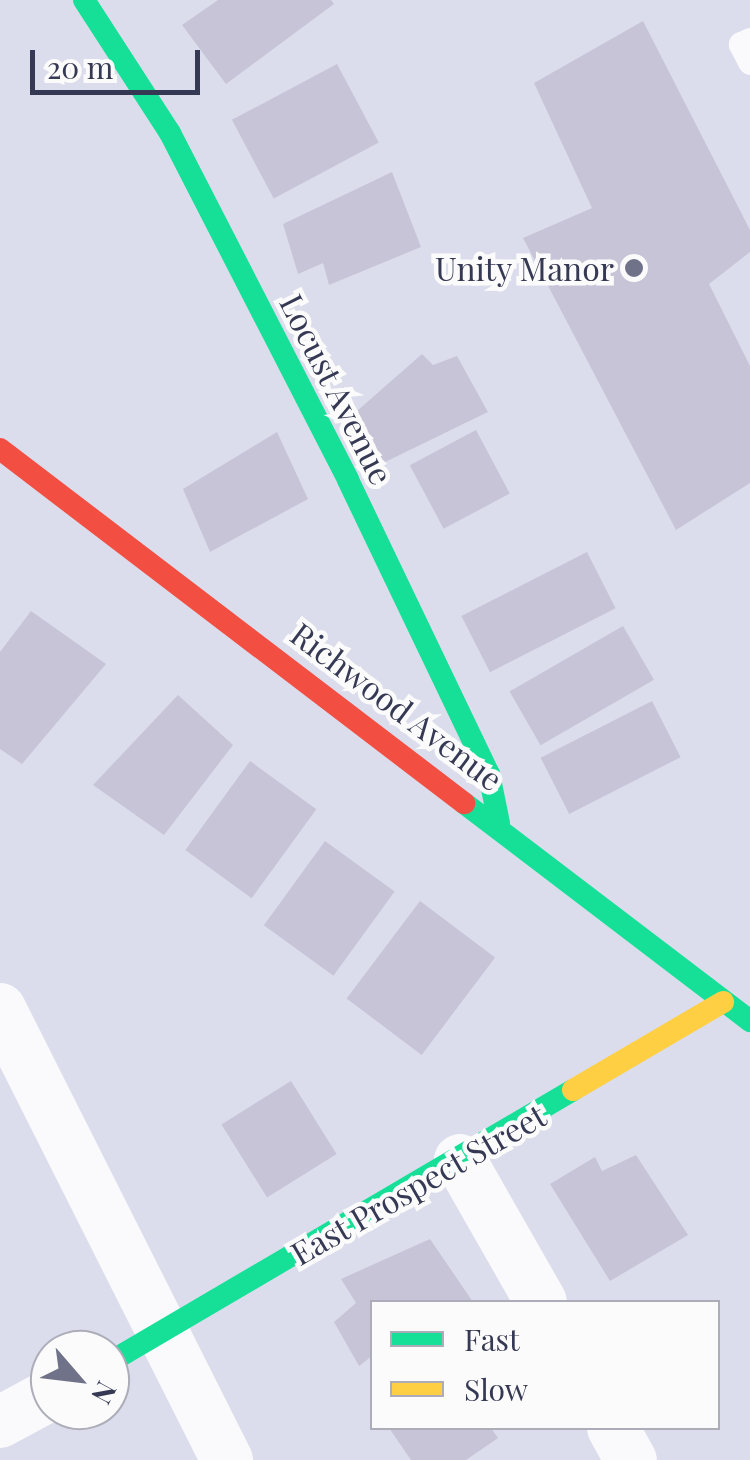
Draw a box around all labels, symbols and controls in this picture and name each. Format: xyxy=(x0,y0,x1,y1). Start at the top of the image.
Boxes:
scale bar xyxy=(35,30,205,92)
text: 20 m xyxy=(47,47,113,87)
place label: Unity Manor xyxy=(434,249,614,287)
marker: Unity Manor xyxy=(623,257,645,279)
street label: Locust Avenue xyxy=(272,287,402,491)
street label: Richwood Avenue xyxy=(283,614,511,798)
street label: East Prospect Street xyxy=(283,1095,553,1273)
legend xyxy=(370,1300,720,1430)
text: Fast xyxy=(464,1319,520,1359)
north arrow xyxy=(30,1330,130,1430)
text: Slow xyxy=(464,1369,528,1409)
text: N xyxy=(84,1376,126,1411)

